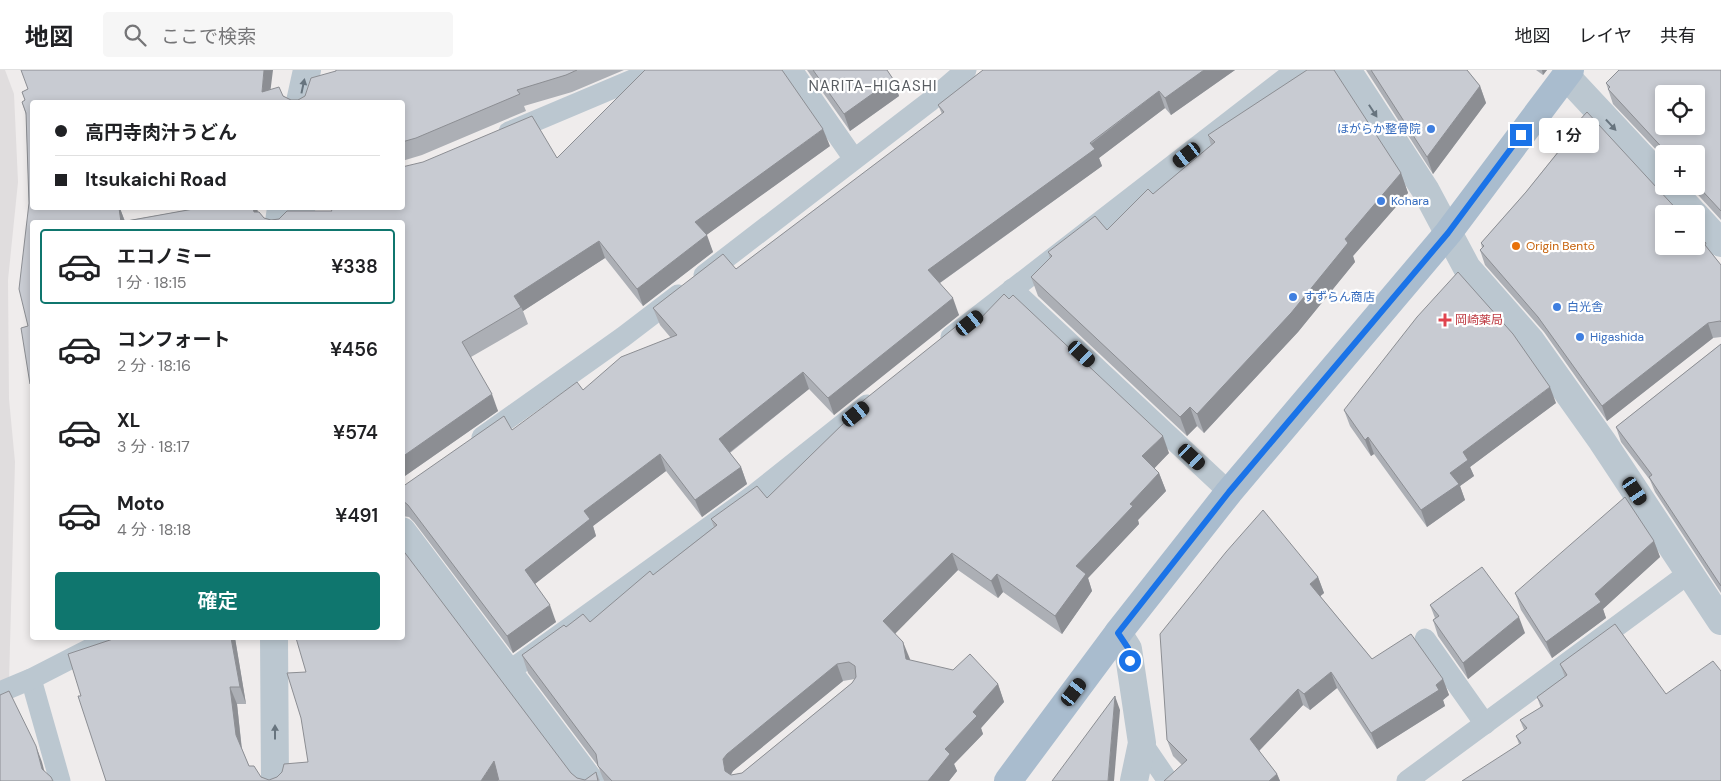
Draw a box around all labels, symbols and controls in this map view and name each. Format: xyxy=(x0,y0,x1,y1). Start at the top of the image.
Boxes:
search box xyxy=(103,12,453,57)
text: 地図 xyxy=(25,21,73,52)
icon: search xyxy=(121,21,149,49)
text: ここで検索 xyxy=(161,24,256,49)
text: 地図 xyxy=(1515,24,1551,48)
text: レイヤ xyxy=(1579,24,1632,48)
text: 共有 xyxy=(1660,24,1696,48)
district label: NARITA-HIGASHI xyxy=(808,76,938,96)
one-way arrow xyxy=(300,78,308,94)
map controls xyxy=(1655,85,1705,255)
button: locate xyxy=(1655,85,1705,135)
one-way arrow xyxy=(1369,104,1378,118)
callout: 1 分 xyxy=(1538,118,1598,152)
one-way arrow xyxy=(1605,118,1617,130)
text: 高円寺肉汁うどん xyxy=(85,120,237,145)
place label: ほがらか整骨院 xyxy=(1337,121,1421,137)
marker: ほがらか整骨院 xyxy=(1425,123,1437,135)
route end xyxy=(1510,124,1532,146)
text: 1 分 xyxy=(1556,125,1582,146)
car xyxy=(1170,140,1203,170)
button: + xyxy=(1655,145,1705,195)
text: Itsukaichi Road xyxy=(85,167,227,192)
place label: Kohara xyxy=(1391,193,1429,209)
marker: Kohara xyxy=(1375,195,1387,207)
button: − xyxy=(1655,205,1705,255)
place label: Origin Bentō xyxy=(1526,238,1595,254)
marker: Origin Bentō xyxy=(1510,240,1522,252)
icon: car xyxy=(57,244,102,289)
text: エコノミー xyxy=(117,244,212,269)
text: ¥338 xyxy=(331,254,378,279)
text: 1 分 · 18:15 xyxy=(117,272,187,293)
place label: すずらん商店 xyxy=(1303,289,1375,305)
marker: すずらん商店 xyxy=(1287,291,1299,303)
place label: 白光舎 xyxy=(1567,299,1603,315)
marker: 白光舎 xyxy=(1551,301,1563,313)
car xyxy=(953,308,986,338)
place label: 岡崎薬局 xyxy=(1455,312,1503,328)
marker: 岡崎薬局 xyxy=(1439,314,1451,326)
icon: car xyxy=(57,327,102,372)
text: コンフォート xyxy=(117,327,230,352)
place label: Higashida xyxy=(1590,329,1644,345)
marker: Higashida xyxy=(1574,331,1586,343)
text: ¥456 xyxy=(330,337,378,362)
car xyxy=(1065,338,1098,370)
text: 2 分 · 18:16 xyxy=(117,355,191,376)
car xyxy=(839,399,872,429)
text: XL xyxy=(117,408,140,433)
icon: car xyxy=(57,410,102,455)
text: ¥574 xyxy=(333,420,378,445)
text: 3 分 · 18:17 xyxy=(117,436,190,457)
car xyxy=(1175,441,1208,473)
car xyxy=(1620,474,1649,508)
text: Moto xyxy=(117,491,165,516)
icon: car xyxy=(57,493,102,538)
text: ¥491 xyxy=(335,503,378,528)
text: 4 分 · 18:18 xyxy=(117,519,191,540)
button: 確定 xyxy=(55,572,380,630)
route start xyxy=(1119,650,1141,672)
car xyxy=(1058,676,1089,708)
one-way arrow xyxy=(271,724,279,740)

